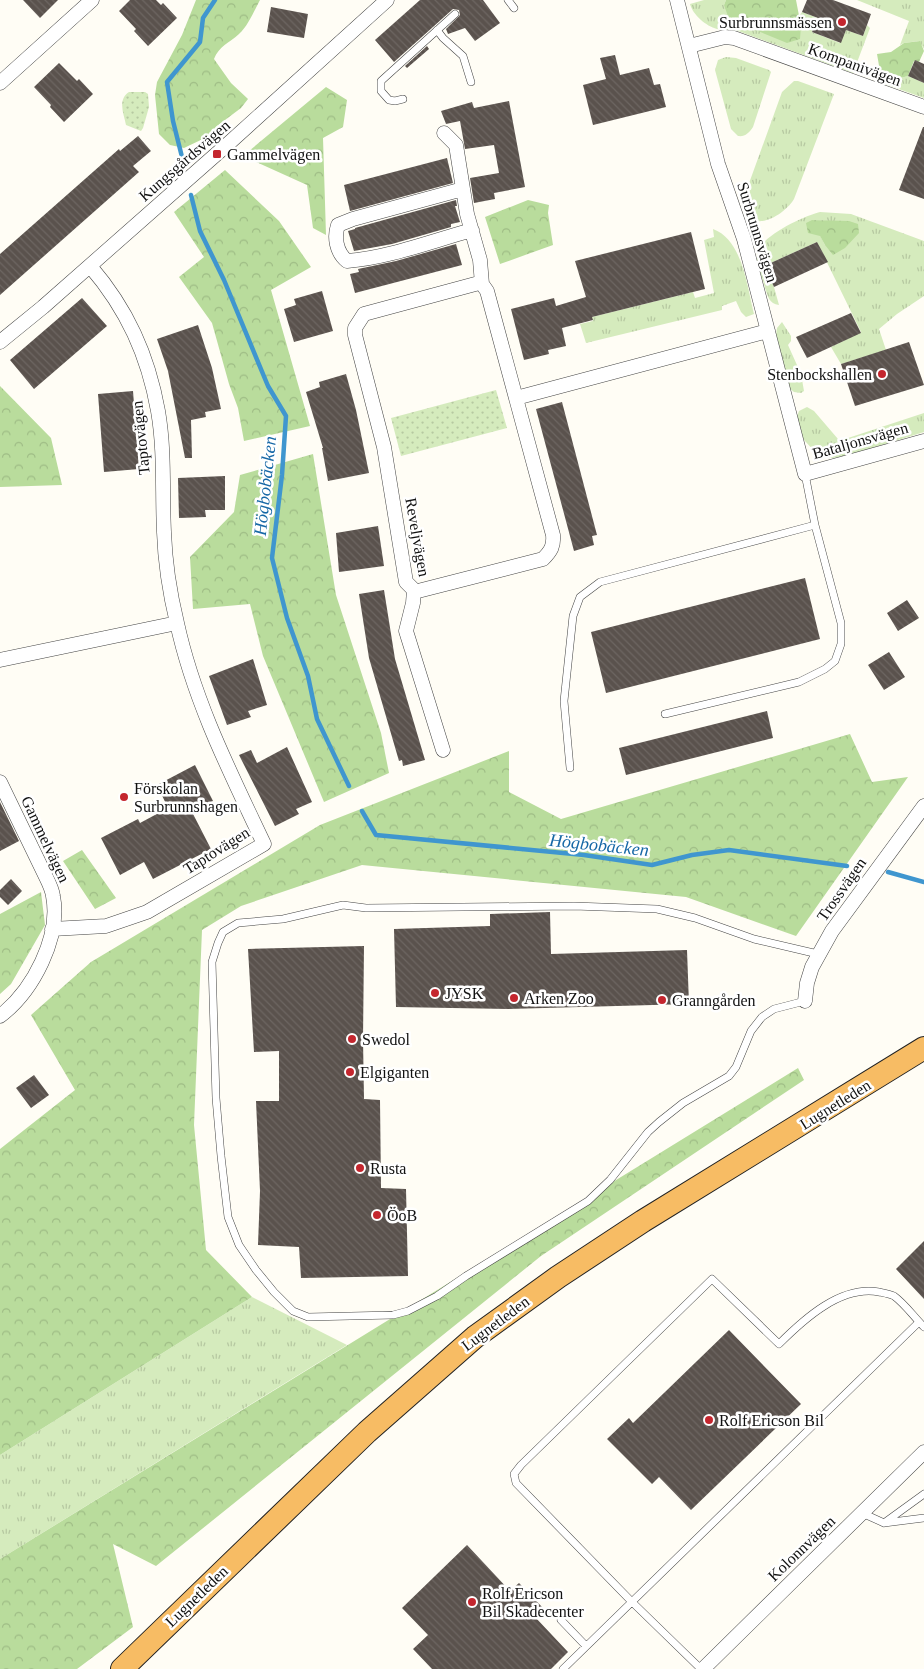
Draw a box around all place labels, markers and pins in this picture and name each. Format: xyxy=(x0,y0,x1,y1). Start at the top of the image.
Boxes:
place label: Surbrunnsmässen xyxy=(719,14,832,31)
marker: Surbrunnsmässen xyxy=(836,16,848,28)
place label: Gammelvägen xyxy=(227,146,320,164)
marker: Gammelvägen xyxy=(211,148,223,160)
place label: Stenbockshallen xyxy=(767,366,872,383)
marker: Stenbockshallen xyxy=(876,368,888,380)
place label: Förskolan Surbrunnshagen xyxy=(134,780,238,816)
marker: Förskolan Surbrunnshagen xyxy=(118,791,130,803)
place label: JYSK xyxy=(445,985,484,1002)
marker: JYSK xyxy=(429,987,441,999)
place label: Arken Zoo xyxy=(524,990,594,1007)
marker: Arken Zoo xyxy=(508,992,520,1004)
place label: Granngården xyxy=(672,992,756,1010)
marker: Granngården xyxy=(656,994,668,1006)
place label: Swedol xyxy=(362,1031,411,1048)
marker: Swedol xyxy=(346,1033,358,1045)
place label: Elgiganten xyxy=(360,1064,429,1082)
marker: Elgiganten xyxy=(344,1066,356,1078)
place label: Rusta xyxy=(370,1160,406,1177)
marker: Rusta xyxy=(354,1162,366,1174)
place label: ÖoB xyxy=(387,1207,417,1224)
marker: ÖoB xyxy=(371,1209,383,1221)
place label: Rolf Ericson Bil xyxy=(719,1412,824,1429)
marker: Rolf Ericson Bil xyxy=(703,1414,715,1426)
place label: Rolf Ericson Bil Skadecenter xyxy=(482,1585,584,1620)
marker: Rolf Ericson Bil Skadecenter xyxy=(466,1596,478,1608)

